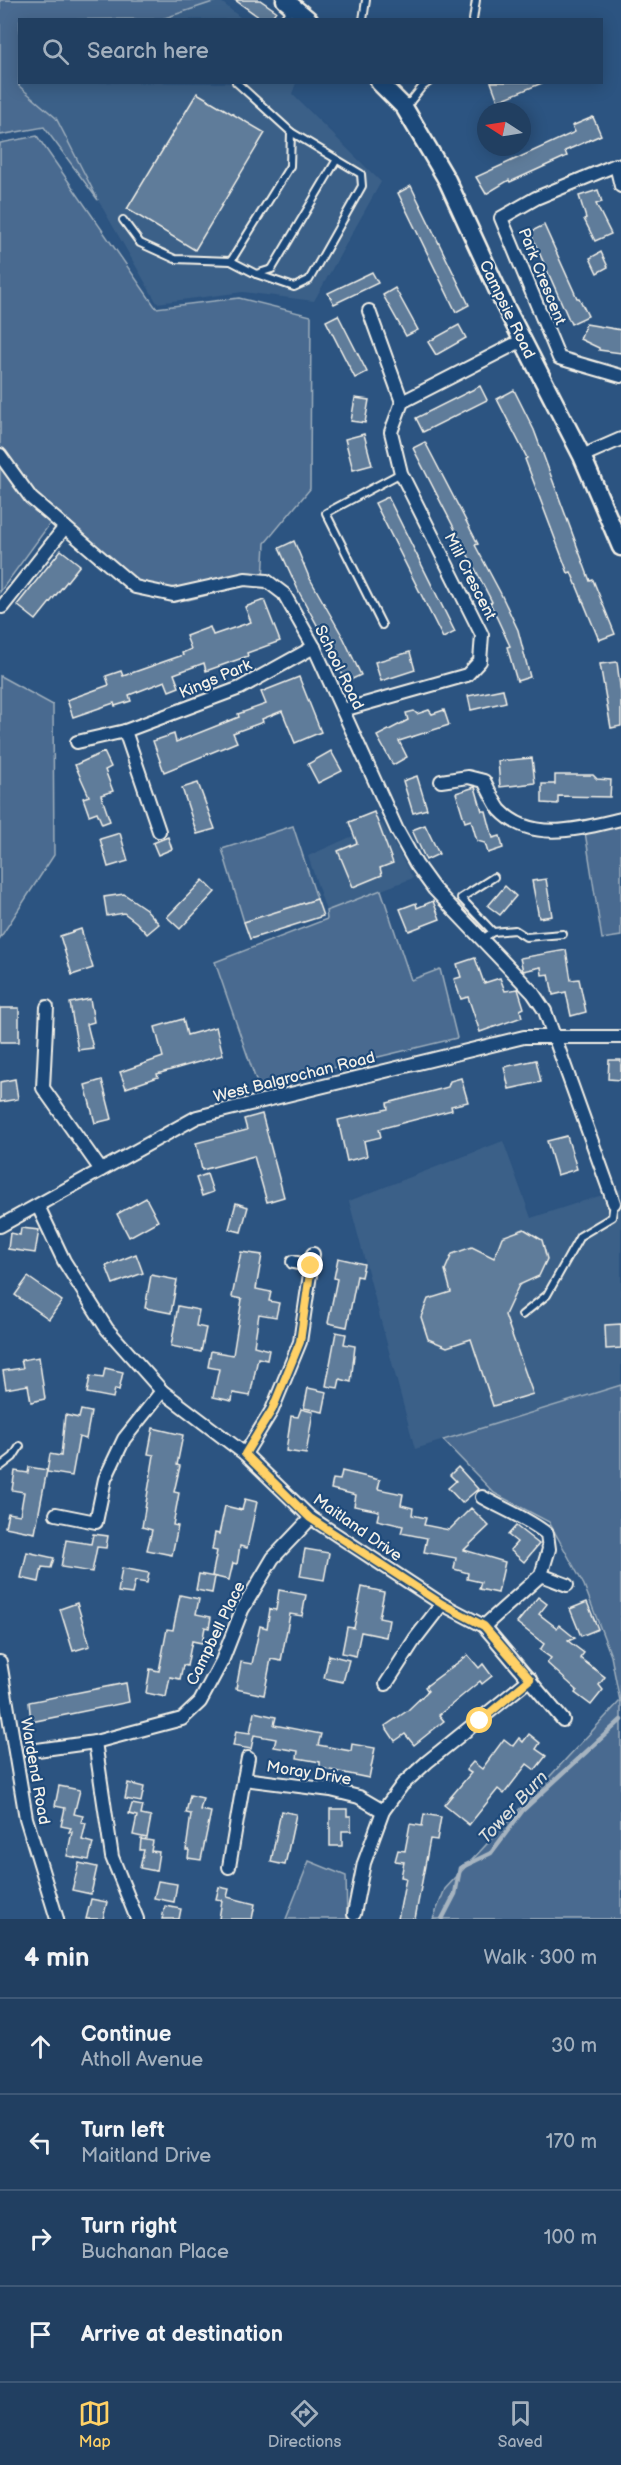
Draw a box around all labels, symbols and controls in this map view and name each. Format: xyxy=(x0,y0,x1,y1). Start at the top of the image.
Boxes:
search box xyxy=(18,18,603,84)
icon: search xyxy=(39,35,72,68)
text: Search here xyxy=(87,38,209,65)
north arrow xyxy=(477,102,531,156)
street label: Park Crescent xyxy=(514,225,570,328)
street label: Campsie Road xyxy=(475,257,539,362)
street label: Mill Crescent xyxy=(440,530,500,623)
street label: School Road xyxy=(310,622,367,713)
street label: Kings Park xyxy=(177,656,255,703)
street label: West Balgrochan Road xyxy=(212,1048,377,1107)
route end xyxy=(297,1252,323,1278)
street label: Maitland Drive xyxy=(309,1491,406,1566)
street label: Campbell Place xyxy=(183,1578,250,1689)
route start xyxy=(466,1707,492,1733)
street label: Wardend Road xyxy=(16,1716,53,1826)
street label: Moray Drive xyxy=(265,1757,353,1790)
water label: Tower Burn xyxy=(475,1767,552,1848)
text: 4 min xyxy=(24,1943,89,1974)
text: Walk · 300 m xyxy=(484,1946,597,1970)
text: Continue xyxy=(81,2021,171,2048)
icon: ahead xyxy=(24,2030,57,2063)
text: 30 m xyxy=(551,2034,597,2058)
text: Atholl Avenue xyxy=(81,2048,203,2072)
text: Turn left xyxy=(81,2117,165,2144)
icon: left xyxy=(24,2126,57,2159)
text: 170 m xyxy=(546,2130,597,2154)
text: Maitland Drive xyxy=(81,2144,211,2168)
text: Turn right xyxy=(81,2213,177,2240)
icon: right xyxy=(24,2222,57,2255)
text: 100 m xyxy=(544,2226,597,2250)
text: Buchanan Place xyxy=(81,2240,229,2264)
icon: arrive xyxy=(24,2318,57,2351)
text: Arrive at destination xyxy=(81,2321,283,2348)
tab: Map xyxy=(78,2397,111,2452)
tab: Directions xyxy=(268,2397,341,2452)
tab: Saved xyxy=(498,2397,543,2452)

